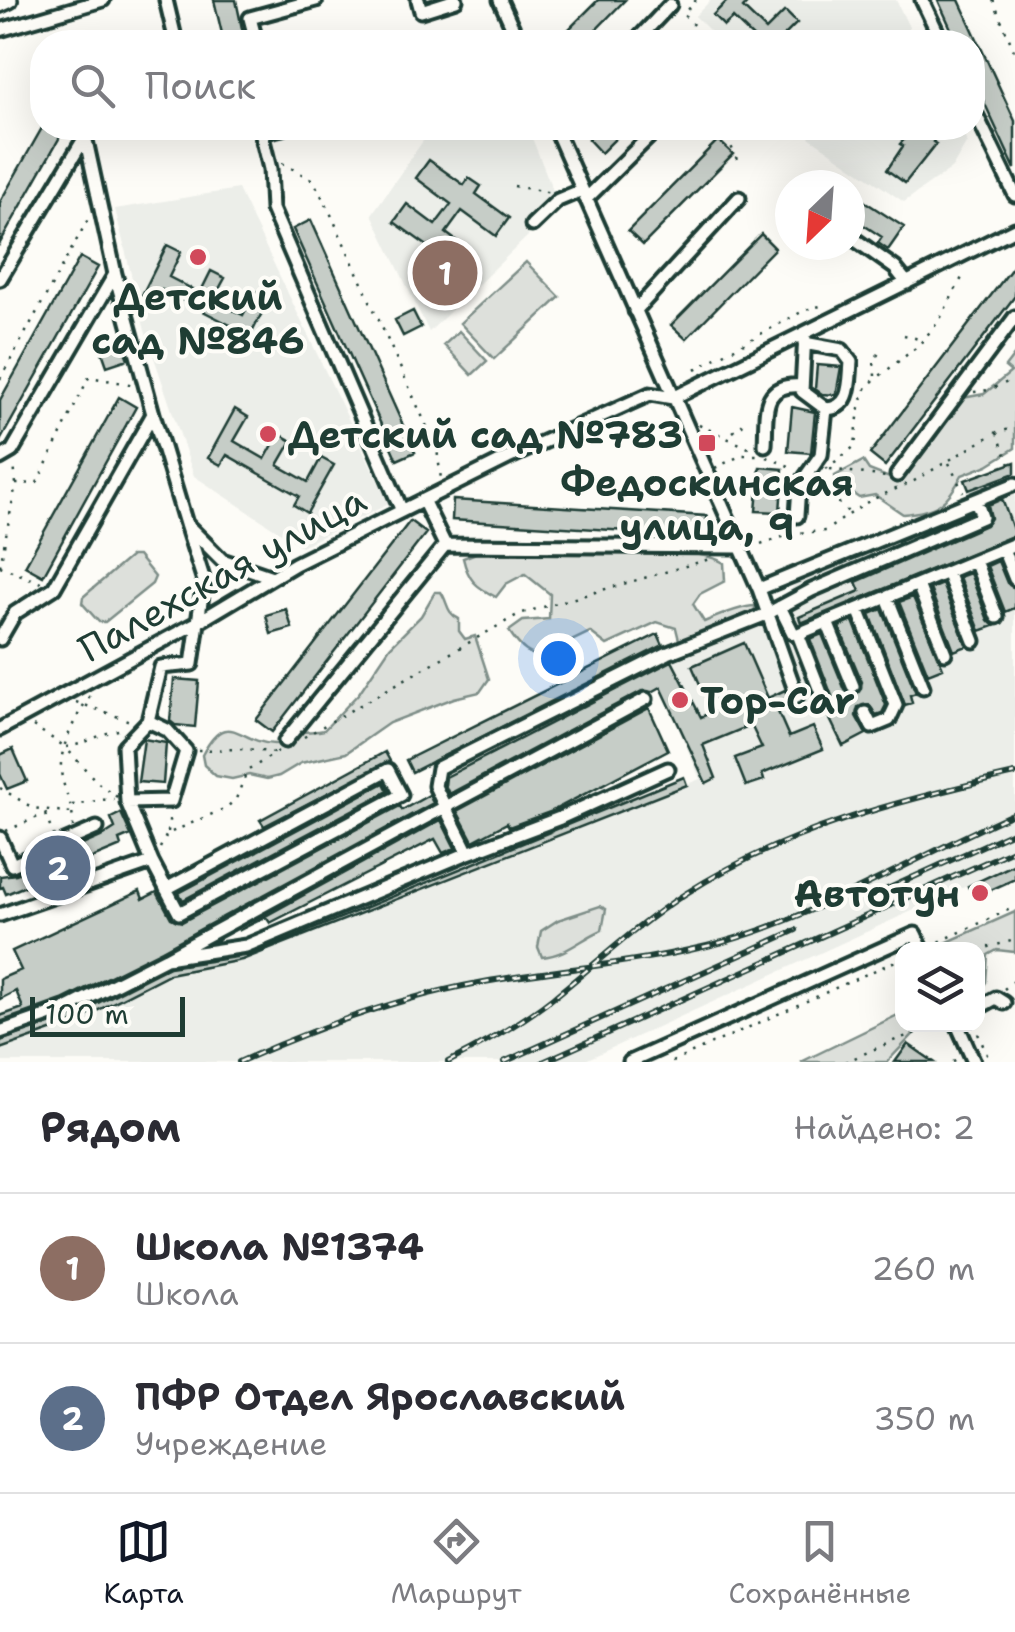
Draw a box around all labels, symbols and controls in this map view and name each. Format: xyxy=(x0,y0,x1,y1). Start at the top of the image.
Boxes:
search box xyxy=(30,30,985,140)
icon: search xyxy=(65,58,120,113)
text: Поиск xyxy=(145,60,256,111)
north arrow xyxy=(775,170,865,260)
pin: 1 xyxy=(412,236,478,310)
marker: Детский сад №846 xyxy=(187,246,209,268)
place label: Детский сад №846 xyxy=(91,271,305,366)
place label: Детский сад №783 xyxy=(288,409,683,460)
marker: Детский сад №783 xyxy=(257,423,279,445)
marker: Федоскинская улица, 9 xyxy=(696,432,718,454)
place label: Федоскинская улица, 9 xyxy=(560,457,854,552)
street label: Палехская улица xyxy=(69,474,375,674)
your location xyxy=(533,633,584,684)
place label: Top-Car xyxy=(700,675,855,726)
marker: Top-Car xyxy=(669,689,691,711)
pin: 2 xyxy=(26,830,90,906)
place label: Автотун xyxy=(794,868,960,919)
marker: Автотун xyxy=(969,882,991,904)
map controls xyxy=(895,942,985,1032)
button: layers xyxy=(895,942,985,1032)
scale bar xyxy=(30,992,185,1036)
text: 100 m xyxy=(45,995,129,1033)
text: Рядом xyxy=(40,1099,181,1155)
text: Найдено: 2 xyxy=(794,1106,975,1149)
text: Школа №1374 xyxy=(135,1221,424,1272)
text: 1 xyxy=(65,1247,80,1290)
text: 260 m xyxy=(872,1247,975,1290)
text: Школа xyxy=(135,1272,239,1315)
text: ПФР Отдел Ярославский xyxy=(135,1371,625,1422)
text: 2 xyxy=(61,1397,84,1440)
text: 350 m xyxy=(873,1397,975,1440)
text: Учреждение xyxy=(135,1422,327,1465)
tab: Карта xyxy=(104,1514,184,1612)
tab: Маршрут xyxy=(391,1514,521,1612)
tab: Сохранённые xyxy=(729,1514,911,1612)

